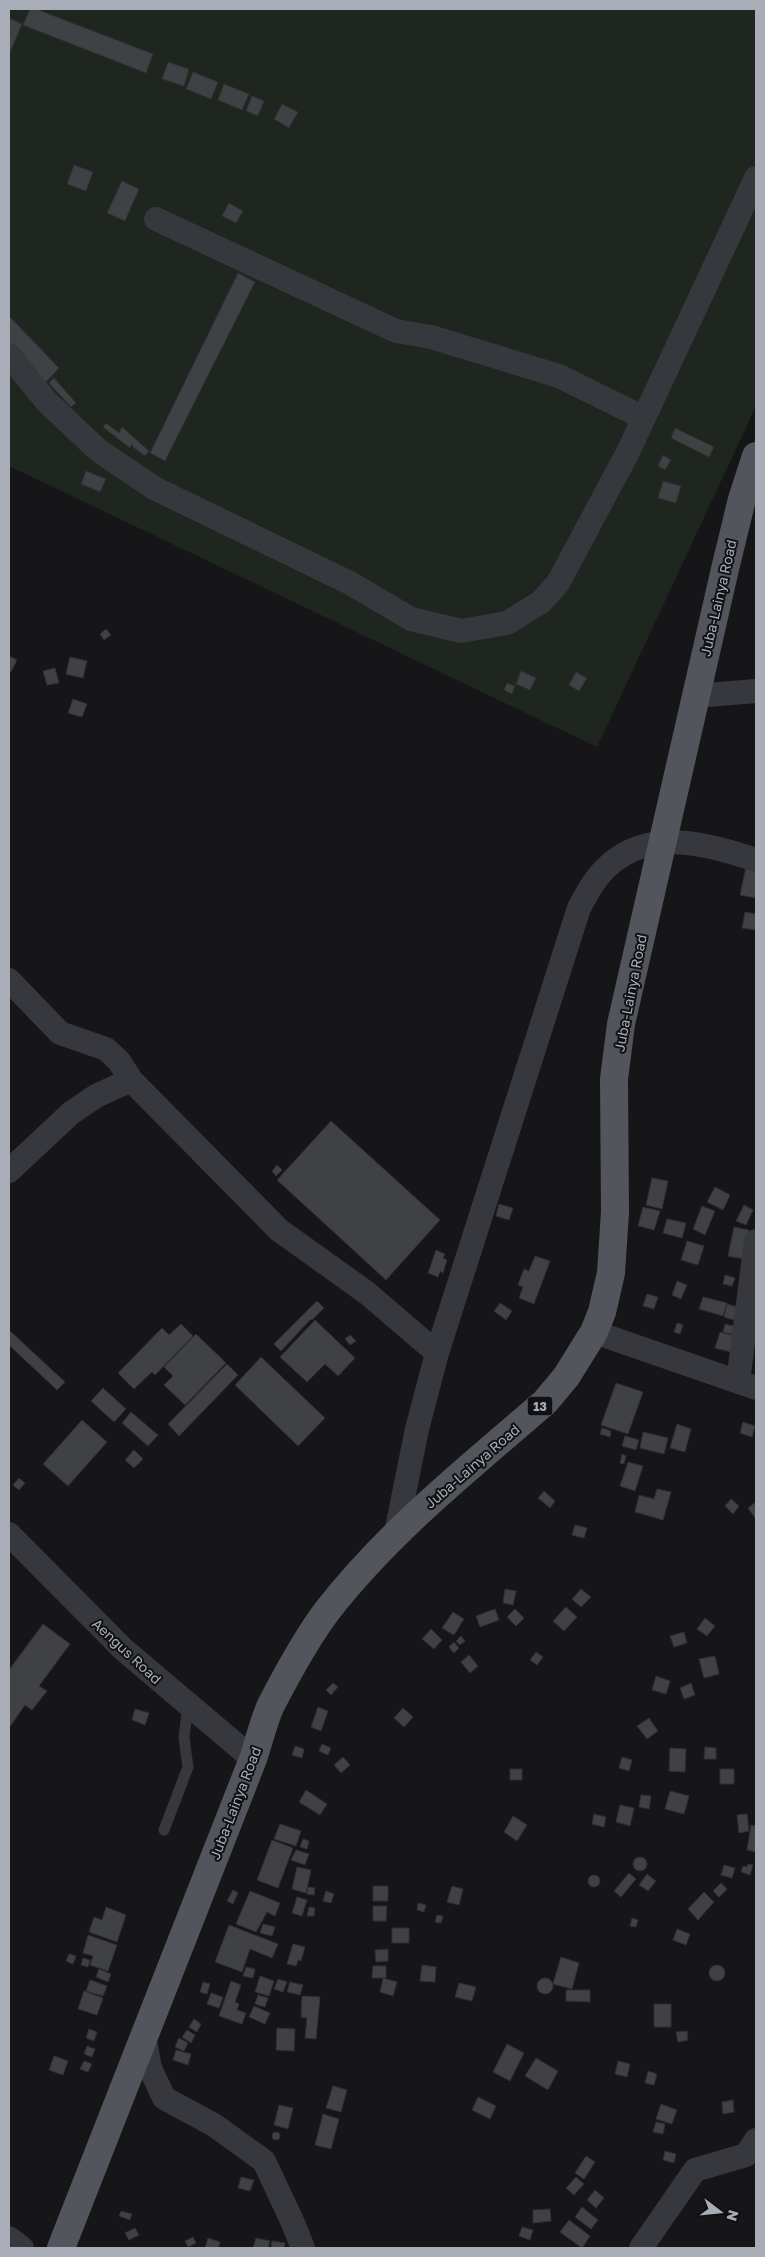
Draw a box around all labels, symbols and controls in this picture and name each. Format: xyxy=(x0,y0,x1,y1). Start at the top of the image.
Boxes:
street label: Juba-Lainya Road xyxy=(696,538,740,658)
street label: Juba-Lainya Road xyxy=(610,933,650,1053)
road number: 13 xyxy=(528,1396,552,1415)
street label: Juba-Lainya Road xyxy=(421,1420,523,1512)
street label: Aengus Road xyxy=(89,1615,165,1687)
street label: Juba-Lainya Road xyxy=(206,1744,264,1862)
north arrow xyxy=(695,2187,745,2237)
text: N xyxy=(723,2208,743,2223)

